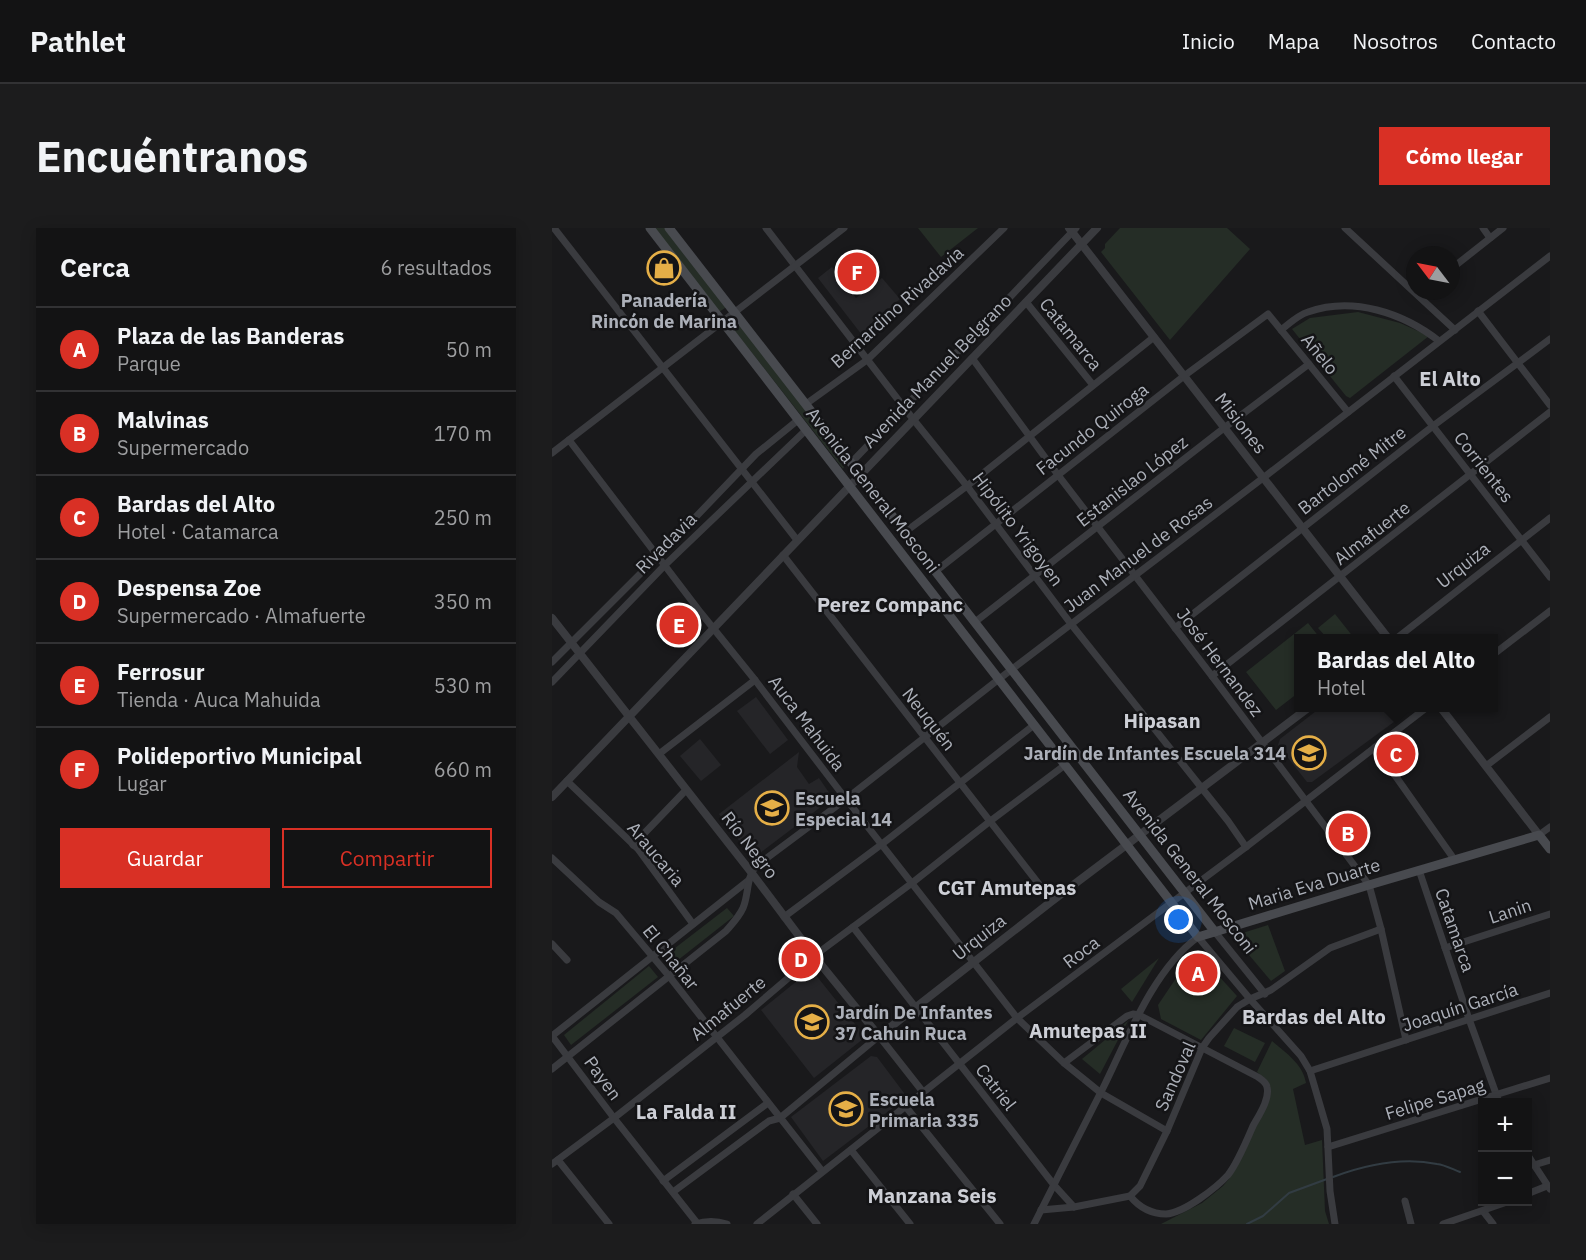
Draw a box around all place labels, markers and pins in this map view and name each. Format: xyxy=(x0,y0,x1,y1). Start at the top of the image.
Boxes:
shop icon: Panadería Rincón de Marina xyxy=(646,250,682,286)
pin: F xyxy=(838,250,876,294)
place label: Panadería Rincón de Marina xyxy=(591,289,737,333)
pin: E xyxy=(660,602,698,648)
pin: C xyxy=(1376,732,1416,776)
school or university icon: Jardín de Infantes Escuela 314 xyxy=(1291,735,1327,771)
place label: Jardín de Infantes Escuela 314 xyxy=(1023,742,1286,765)
place label: Escuela Especial 14 xyxy=(795,787,892,831)
school or university icon: Escuela Especial 14 xyxy=(754,790,790,826)
pin: B xyxy=(1328,810,1368,856)
pin: D xyxy=(782,936,820,982)
pin: A xyxy=(1178,950,1218,996)
place label: Jardín De Infantes 37 Cahuin Ruca xyxy=(835,1001,992,1045)
school or university icon: Jardín De Infantes 37 Cahuin Ruca xyxy=(794,1004,830,1040)
place label: Escuela Primaria 335 xyxy=(869,1088,979,1132)
school or university icon: Escuela Primaria 335 xyxy=(828,1091,864,1127)

